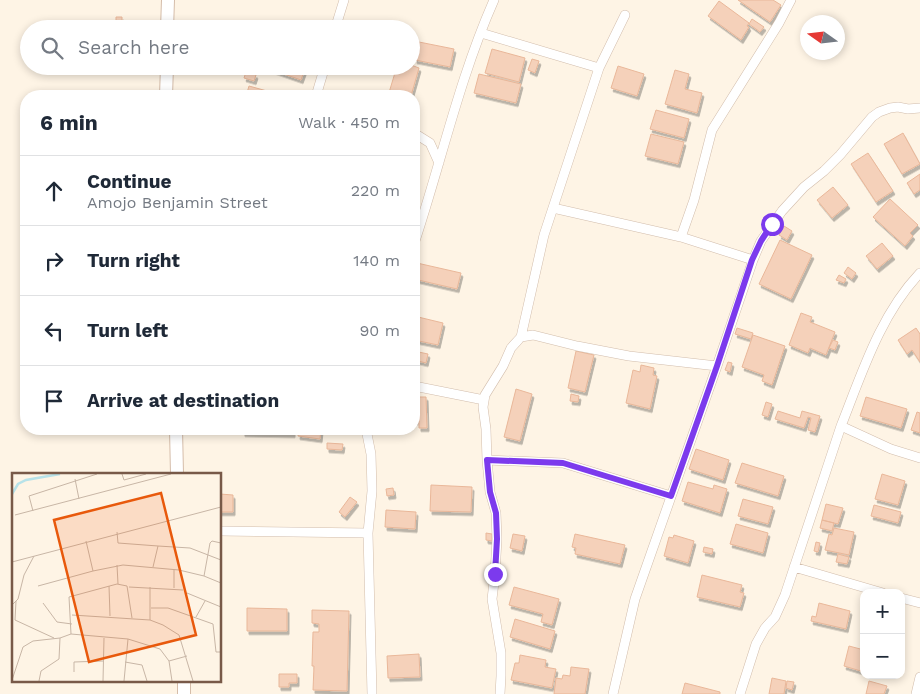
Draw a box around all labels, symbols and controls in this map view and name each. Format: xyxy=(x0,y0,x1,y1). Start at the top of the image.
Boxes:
north arrow xyxy=(800,15,845,60)
search box xyxy=(20,20,420,75)
icon: search xyxy=(38,34,66,62)
text: Search here xyxy=(78,36,189,59)
text: 6 min xyxy=(40,110,98,135)
text: Walk · 450 m xyxy=(298,113,400,132)
text: Continue xyxy=(87,170,171,193)
icon: ahead xyxy=(40,177,68,205)
text: 220 m xyxy=(351,181,400,200)
text: Amojo Benjamin Street xyxy=(87,193,268,212)
route start xyxy=(761,213,784,236)
icon: right xyxy=(40,247,68,275)
text: Turn right xyxy=(87,249,180,272)
text: 140 m xyxy=(353,251,400,270)
icon: left xyxy=(40,317,68,345)
text: Turn left xyxy=(87,319,168,342)
text: 90 m xyxy=(359,321,400,340)
icon: arrive xyxy=(40,387,68,415)
text: Arrive at destination xyxy=(87,389,279,412)
inset map xyxy=(12,473,221,682)
route end xyxy=(484,563,507,586)
map controls xyxy=(860,589,905,679)
button: + xyxy=(860,589,905,634)
button: − xyxy=(860,634,905,679)

